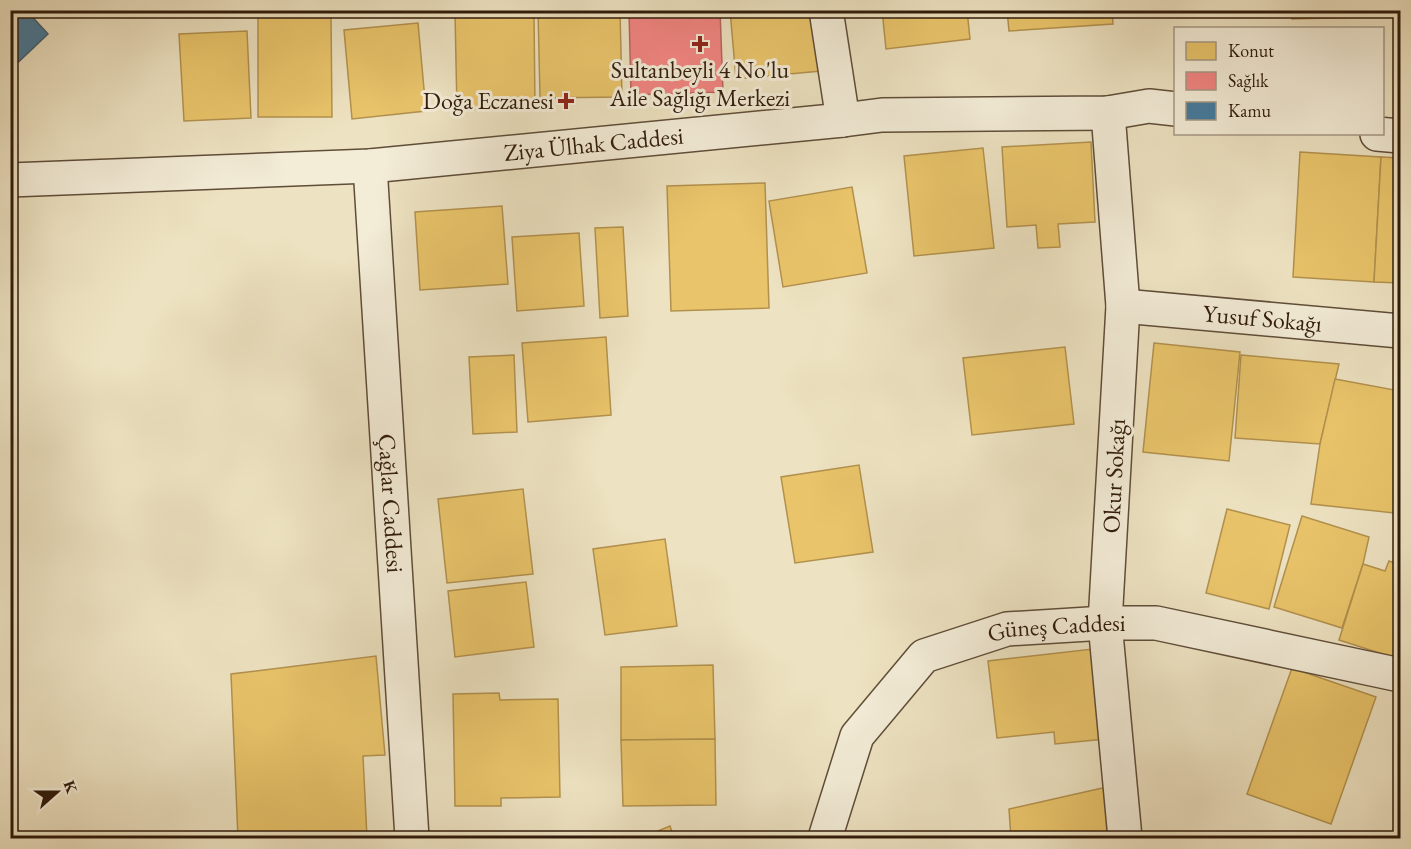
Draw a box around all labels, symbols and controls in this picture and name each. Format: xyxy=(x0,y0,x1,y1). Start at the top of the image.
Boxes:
legend xyxy=(1174,27,1384,135)
marker: Sultanbeyli 4 No'lu Aile Sağlığı Merkezi xyxy=(691,35,709,53)
text: Konut xyxy=(1228,39,1274,62)
place label: Sultanbeyli 4 No'lu Aile Sağlığı Merkezi xyxy=(609,54,790,113)
text: Sağlık xyxy=(1228,69,1269,92)
place label: Doğa Eczanesi xyxy=(423,85,554,116)
marker: Doğa Eczanesi xyxy=(559,94,573,108)
text: Kamu xyxy=(1228,99,1271,122)
street label: Ziya Ülhak Caddesi xyxy=(502,120,685,168)
street label: Yusuf Sokağı xyxy=(1202,297,1323,339)
street label: Okur Sokağı xyxy=(1095,418,1132,534)
street label: Çağlar Caddesi xyxy=(372,433,411,574)
street label: Güneş Caddesi xyxy=(983,607,1126,649)
north arrow xyxy=(27,762,87,822)
text: K xyxy=(59,777,83,797)

